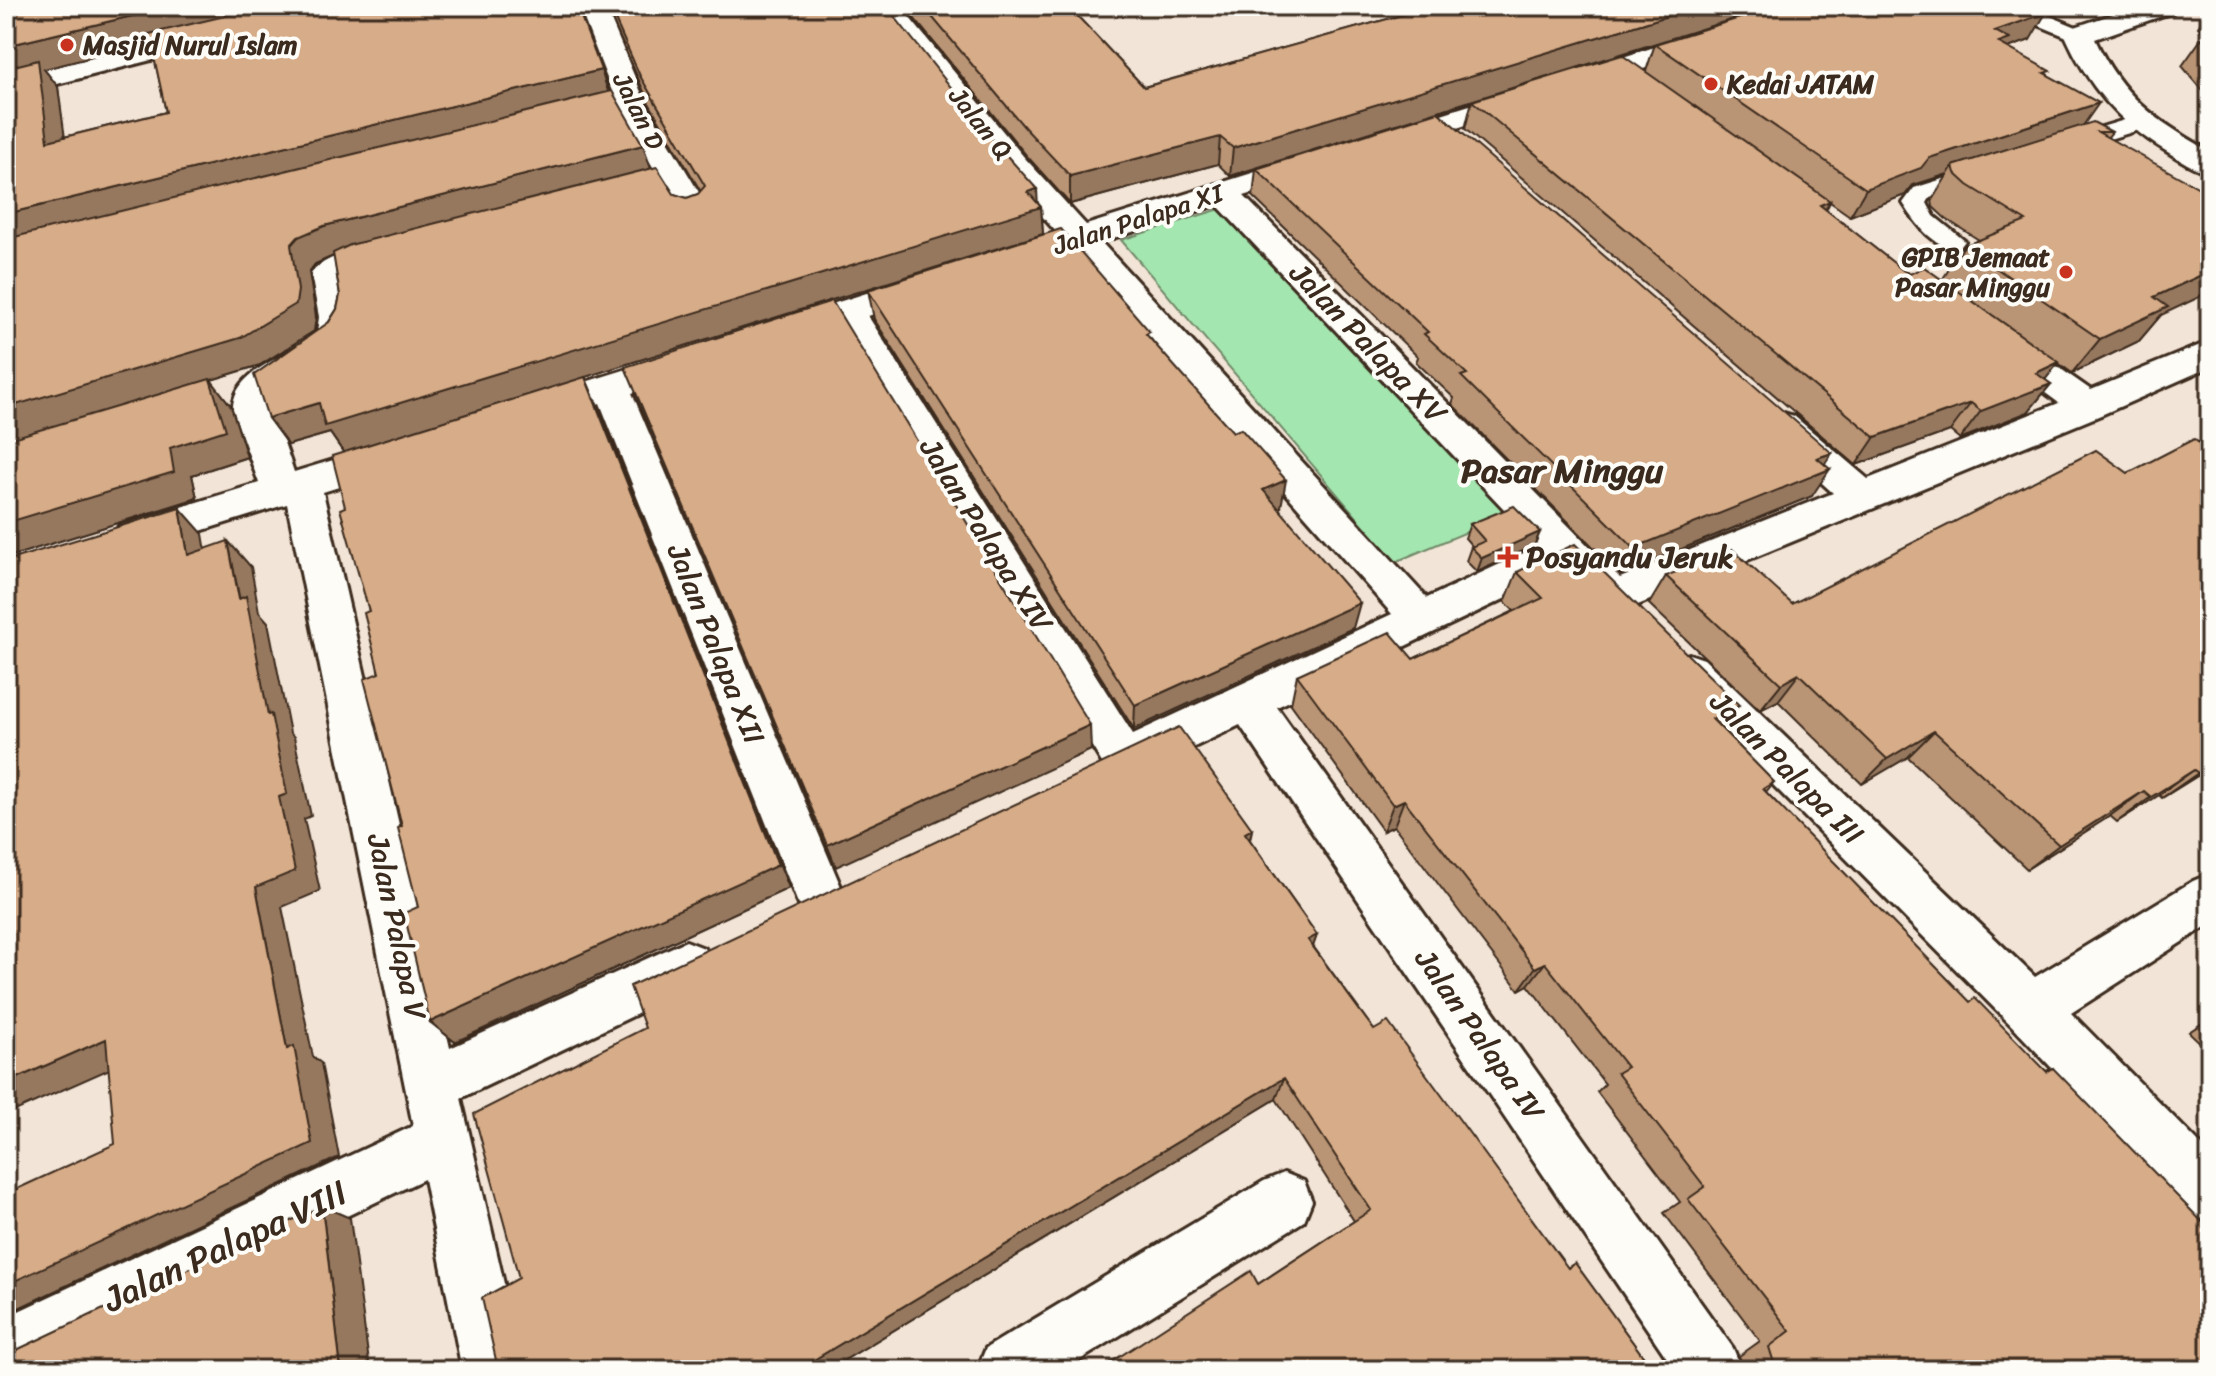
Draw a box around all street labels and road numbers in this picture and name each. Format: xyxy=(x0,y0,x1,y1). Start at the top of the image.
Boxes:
street label: Jalan D xyxy=(599,63,678,158)
street label: Jalan Q xyxy=(936,75,1025,170)
street label: Jalan Palapa XI xyxy=(1046,169,1231,268)
street label: Jalan Palapa XV xyxy=(1275,248,1461,438)
street label: Jalan Palapa XIV xyxy=(904,426,1068,644)
street label: Jalan Palapa XII xyxy=(651,534,781,753)
street label: Jalan Palapa III xyxy=(1696,677,1878,859)
street label: Jalan Palapa V xyxy=(351,828,443,1025)
street label: Jalan Palapa IV xyxy=(1400,936,1560,1133)
street label: Jalan Palapa VIII xyxy=(91,1161,359,1332)

